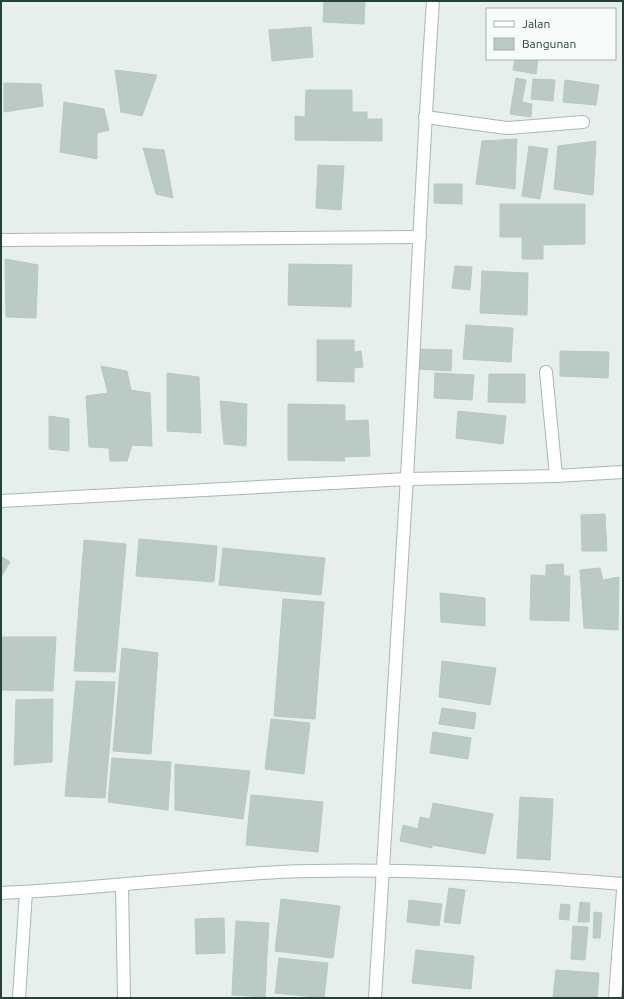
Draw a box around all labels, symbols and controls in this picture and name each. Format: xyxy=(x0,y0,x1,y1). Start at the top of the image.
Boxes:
legend xyxy=(486,8,616,60)
text: Jalan xyxy=(522,17,550,30)
text: Bangunan xyxy=(522,37,576,50)

